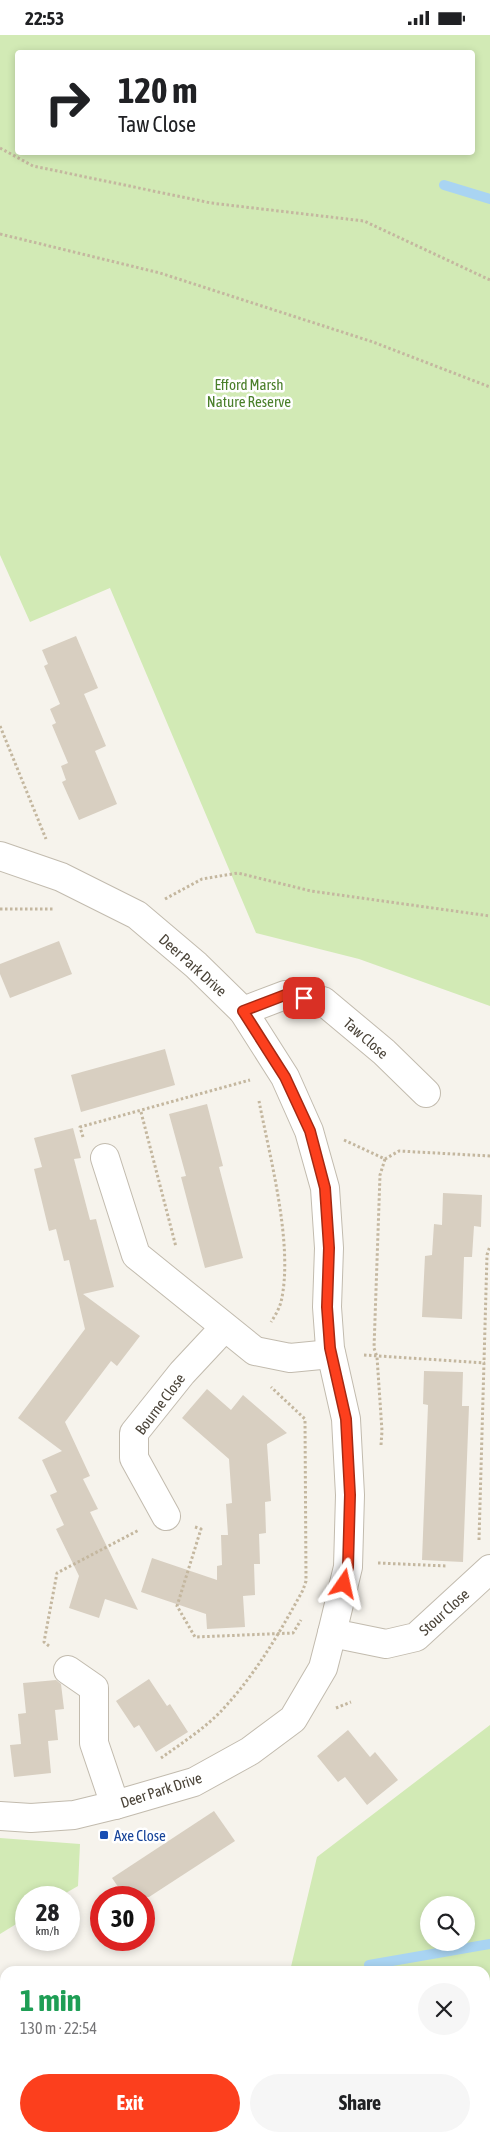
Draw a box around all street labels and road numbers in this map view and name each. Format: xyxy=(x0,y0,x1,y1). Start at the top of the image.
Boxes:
street label: Deer Park Drive xyxy=(156,930,230,1000)
street label: Taw Close xyxy=(340,1014,392,1062)
street label: Bourne Close xyxy=(132,1370,188,1438)
street label: Stour Close xyxy=(416,1585,472,1639)
street label: Deer Park Drive xyxy=(118,1769,204,1811)

